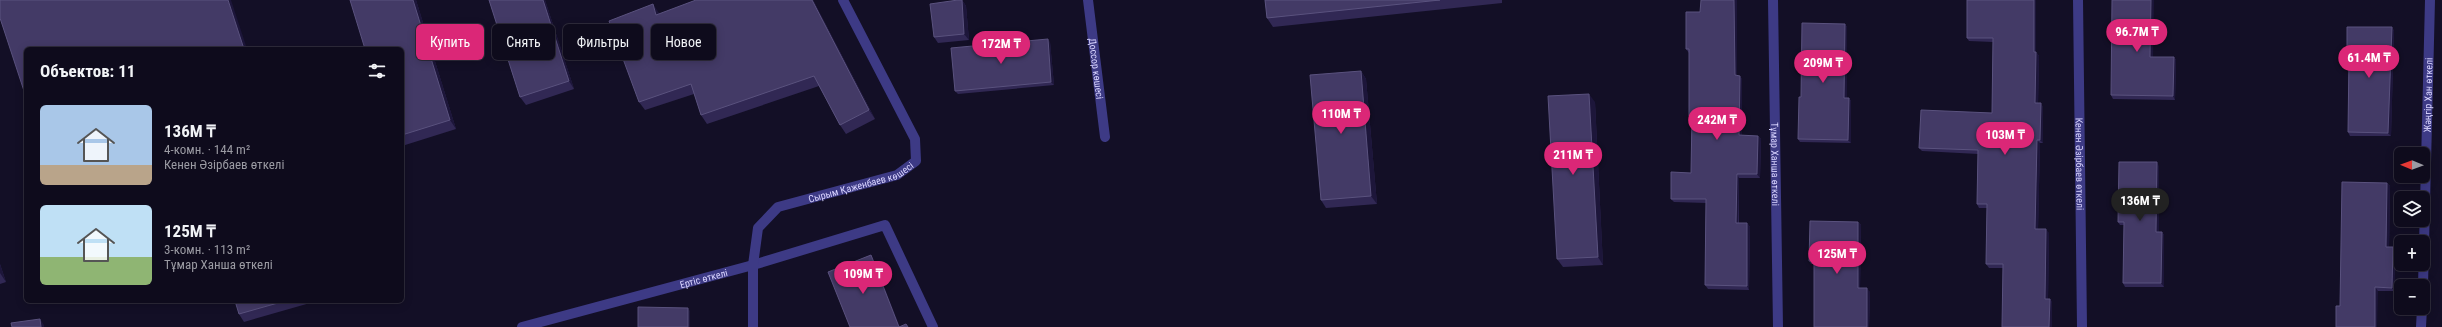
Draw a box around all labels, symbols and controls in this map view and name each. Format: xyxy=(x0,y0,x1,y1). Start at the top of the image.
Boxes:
pin: 96.7M ₸ xyxy=(2100,19,2174,53)
chip: Купить xyxy=(416,24,484,60)
chip: Снять xyxy=(492,24,555,60)
chip: Фильтры xyxy=(563,24,643,60)
chip: Новое xyxy=(651,24,716,60)
text: 96.7M ₸ xyxy=(2115,24,2159,39)
pin: 172M ₸ xyxy=(968,31,1034,65)
text: 172M ₸ xyxy=(981,36,1021,51)
street label: Доссор көшесі xyxy=(1087,37,1106,100)
pin: 61.4M ₸ xyxy=(2332,45,2406,79)
pin: 209M ₸ xyxy=(1790,50,1856,84)
text: 61.4M ₸ xyxy=(2347,50,2391,65)
text: 209M ₸ xyxy=(1803,55,1843,70)
street label: Жәңгір Хан өткелі xyxy=(2421,57,2434,133)
icon: filters xyxy=(366,60,388,82)
text: Объектов: 11 xyxy=(40,61,135,81)
pin: 110M ₸ xyxy=(1308,101,1374,135)
text: 110M ₸ xyxy=(1321,106,1361,121)
pin: 242M ₸ xyxy=(1684,107,1750,141)
text: 242M ₸ xyxy=(1697,112,1737,127)
street label: Кенен Әзірбаев өткелі xyxy=(2074,118,2086,210)
icon: home xyxy=(72,121,120,169)
text: 136M ₸ xyxy=(164,121,216,141)
street label: Тұмар Ханша өткелі xyxy=(1769,122,1782,206)
pin: 103M ₸ xyxy=(1972,122,2038,156)
text: 103M ₸ xyxy=(1985,127,2025,142)
text: 4-комн. · 144 m² xyxy=(164,142,250,157)
pin: 211M ₸ xyxy=(1540,142,1606,176)
text: 211M ₸ xyxy=(1553,147,1593,162)
north arrow xyxy=(2394,147,2430,183)
map controls xyxy=(2394,147,2430,315)
text: Кенен Әзірбаев өткелі xyxy=(164,157,285,172)
street label: Сырым Қаженбаев көшесі xyxy=(807,160,915,204)
pin: 136M ₸ xyxy=(2107,188,2173,222)
button: layers xyxy=(2394,191,2430,227)
text: 136M ₸ xyxy=(2120,193,2160,208)
icon: home xyxy=(72,221,120,269)
text: 125M ₸ xyxy=(164,221,216,241)
button: + xyxy=(2394,235,2430,271)
pin: 125M ₸ xyxy=(1804,241,1870,275)
text: 3-комн. · 113 m² xyxy=(164,242,250,257)
text: 125M ₸ xyxy=(1817,246,1857,261)
text: Тұмар Ханша өткелі xyxy=(164,257,273,272)
pin: 109M ₸ xyxy=(830,261,896,295)
text: 109M ₸ xyxy=(843,266,883,281)
street label: Ертіс өткелі xyxy=(678,267,729,290)
button: − xyxy=(2394,279,2430,315)

